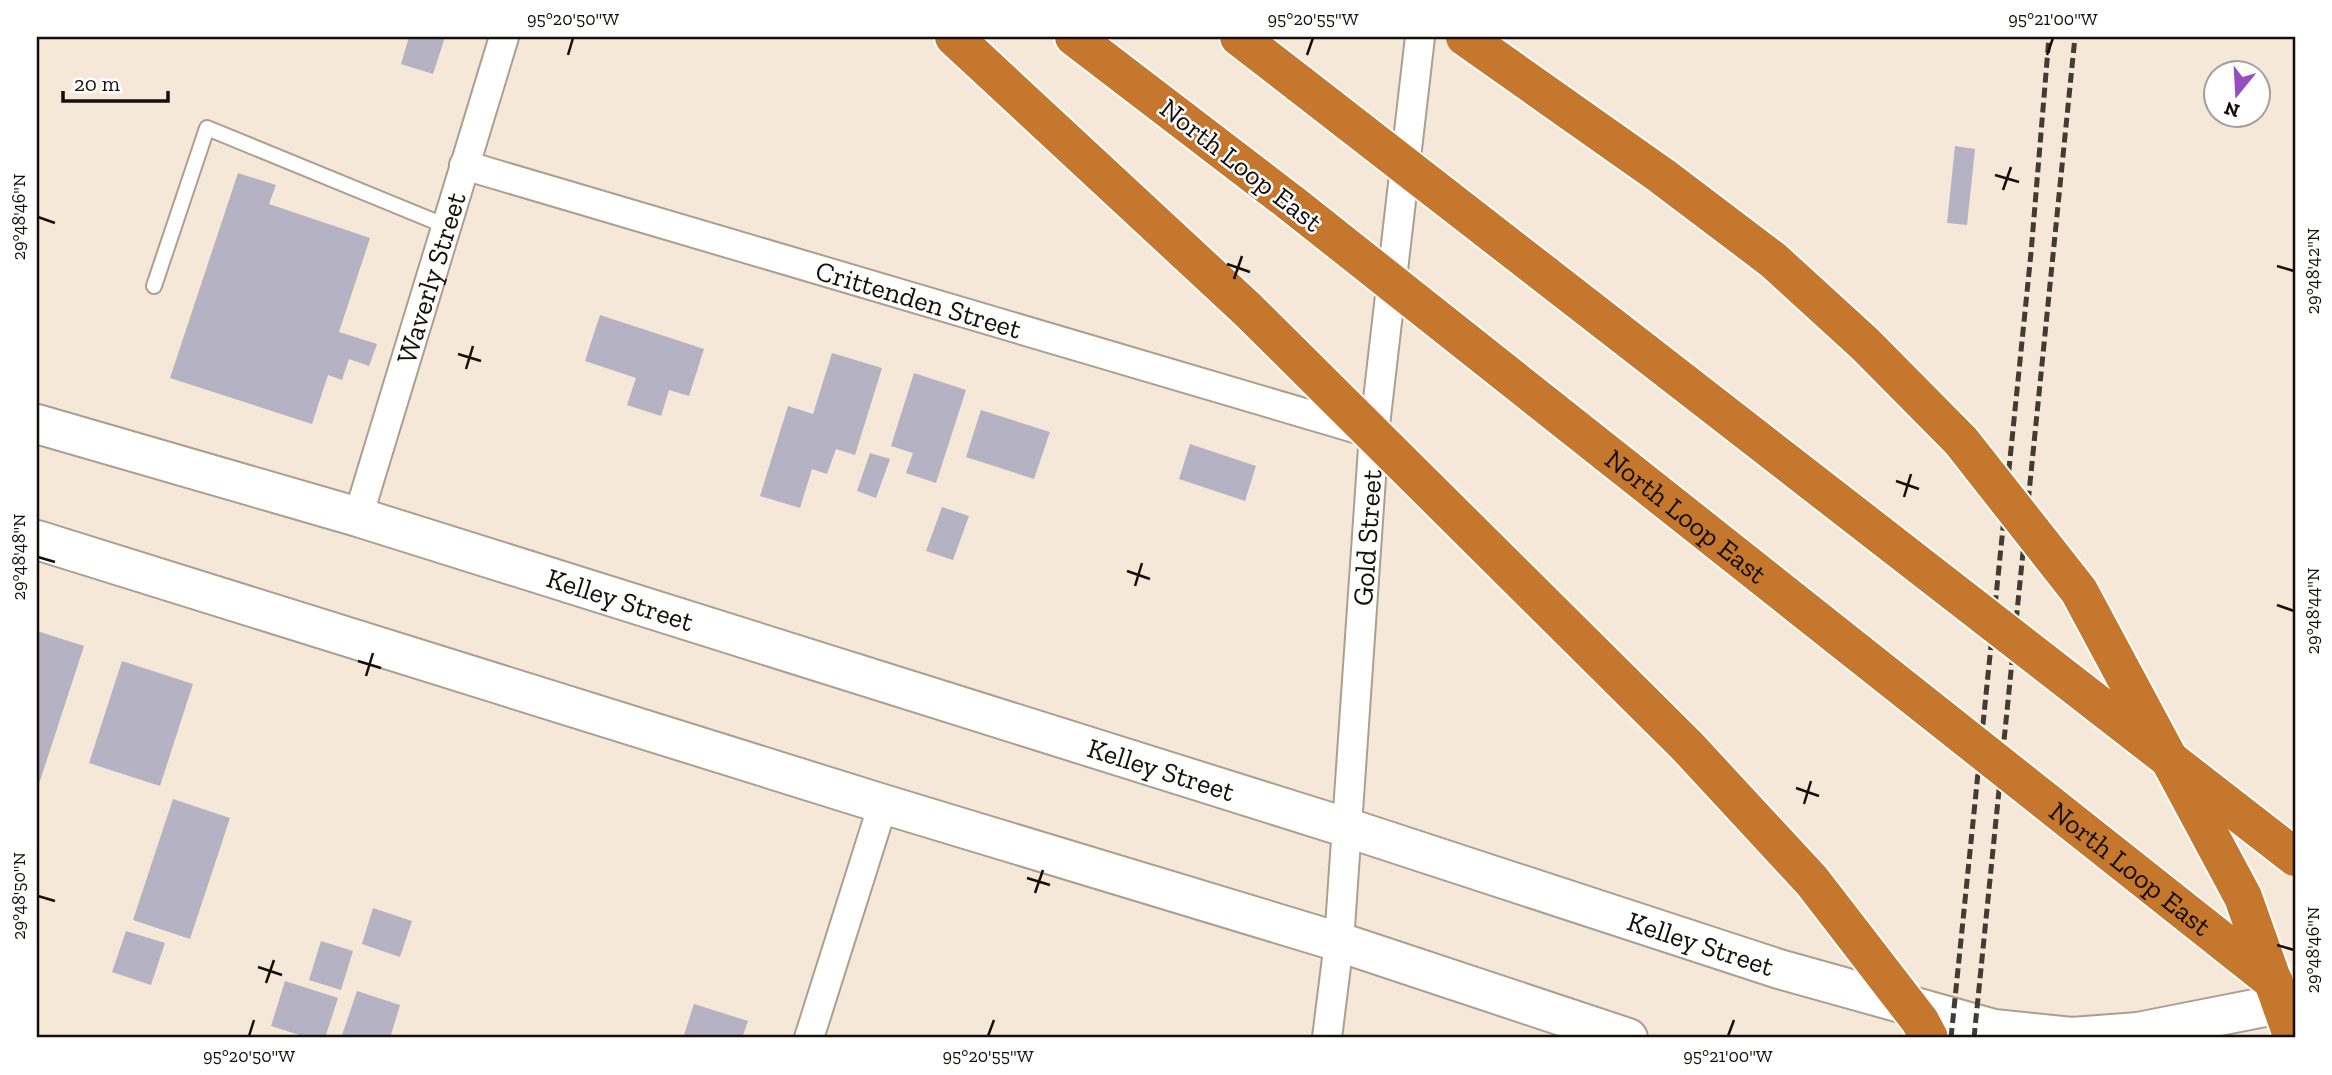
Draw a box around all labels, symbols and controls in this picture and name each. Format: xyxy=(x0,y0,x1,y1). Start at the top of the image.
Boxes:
text: 95°20'50"W xyxy=(527,8,619,30)
text: 95°20'55"W xyxy=(1268,8,1359,30)
text: 95°21'00"W xyxy=(2008,8,2098,30)
scale bar xyxy=(63,60,168,104)
north arrow xyxy=(2202,60,2272,130)
text: 20 m xyxy=(74,71,120,96)
street label: North Loop East xyxy=(1153,91,1329,239)
text: N xyxy=(2221,97,2242,123)
text: 29°48'46"N xyxy=(8,174,30,260)
street label: Waverly Street xyxy=(389,188,473,367)
text: 29°48'42"N xyxy=(2302,228,2324,314)
street label: Crittenden Street xyxy=(812,253,1026,345)
street label: North Loop East xyxy=(1599,442,1774,590)
street label: Gold Street xyxy=(1346,468,1388,607)
text: 29°48'48"N xyxy=(8,514,30,600)
street label: Kelley Street xyxy=(543,561,698,638)
text: 29°48'44"N xyxy=(2302,568,2324,654)
street label: Kelley Street xyxy=(1084,731,1239,808)
street label: North Loop East xyxy=(2043,794,2218,943)
text: 29°48'50"N xyxy=(8,852,30,940)
street label: Kelley Street xyxy=(1623,904,1779,983)
text: 29°48'46"N xyxy=(2302,907,2324,993)
text: 95°20'50"W xyxy=(203,1045,295,1067)
text: 95°20'55"W xyxy=(943,1045,1034,1067)
text: 95°21'00"W xyxy=(1683,1045,1773,1067)

